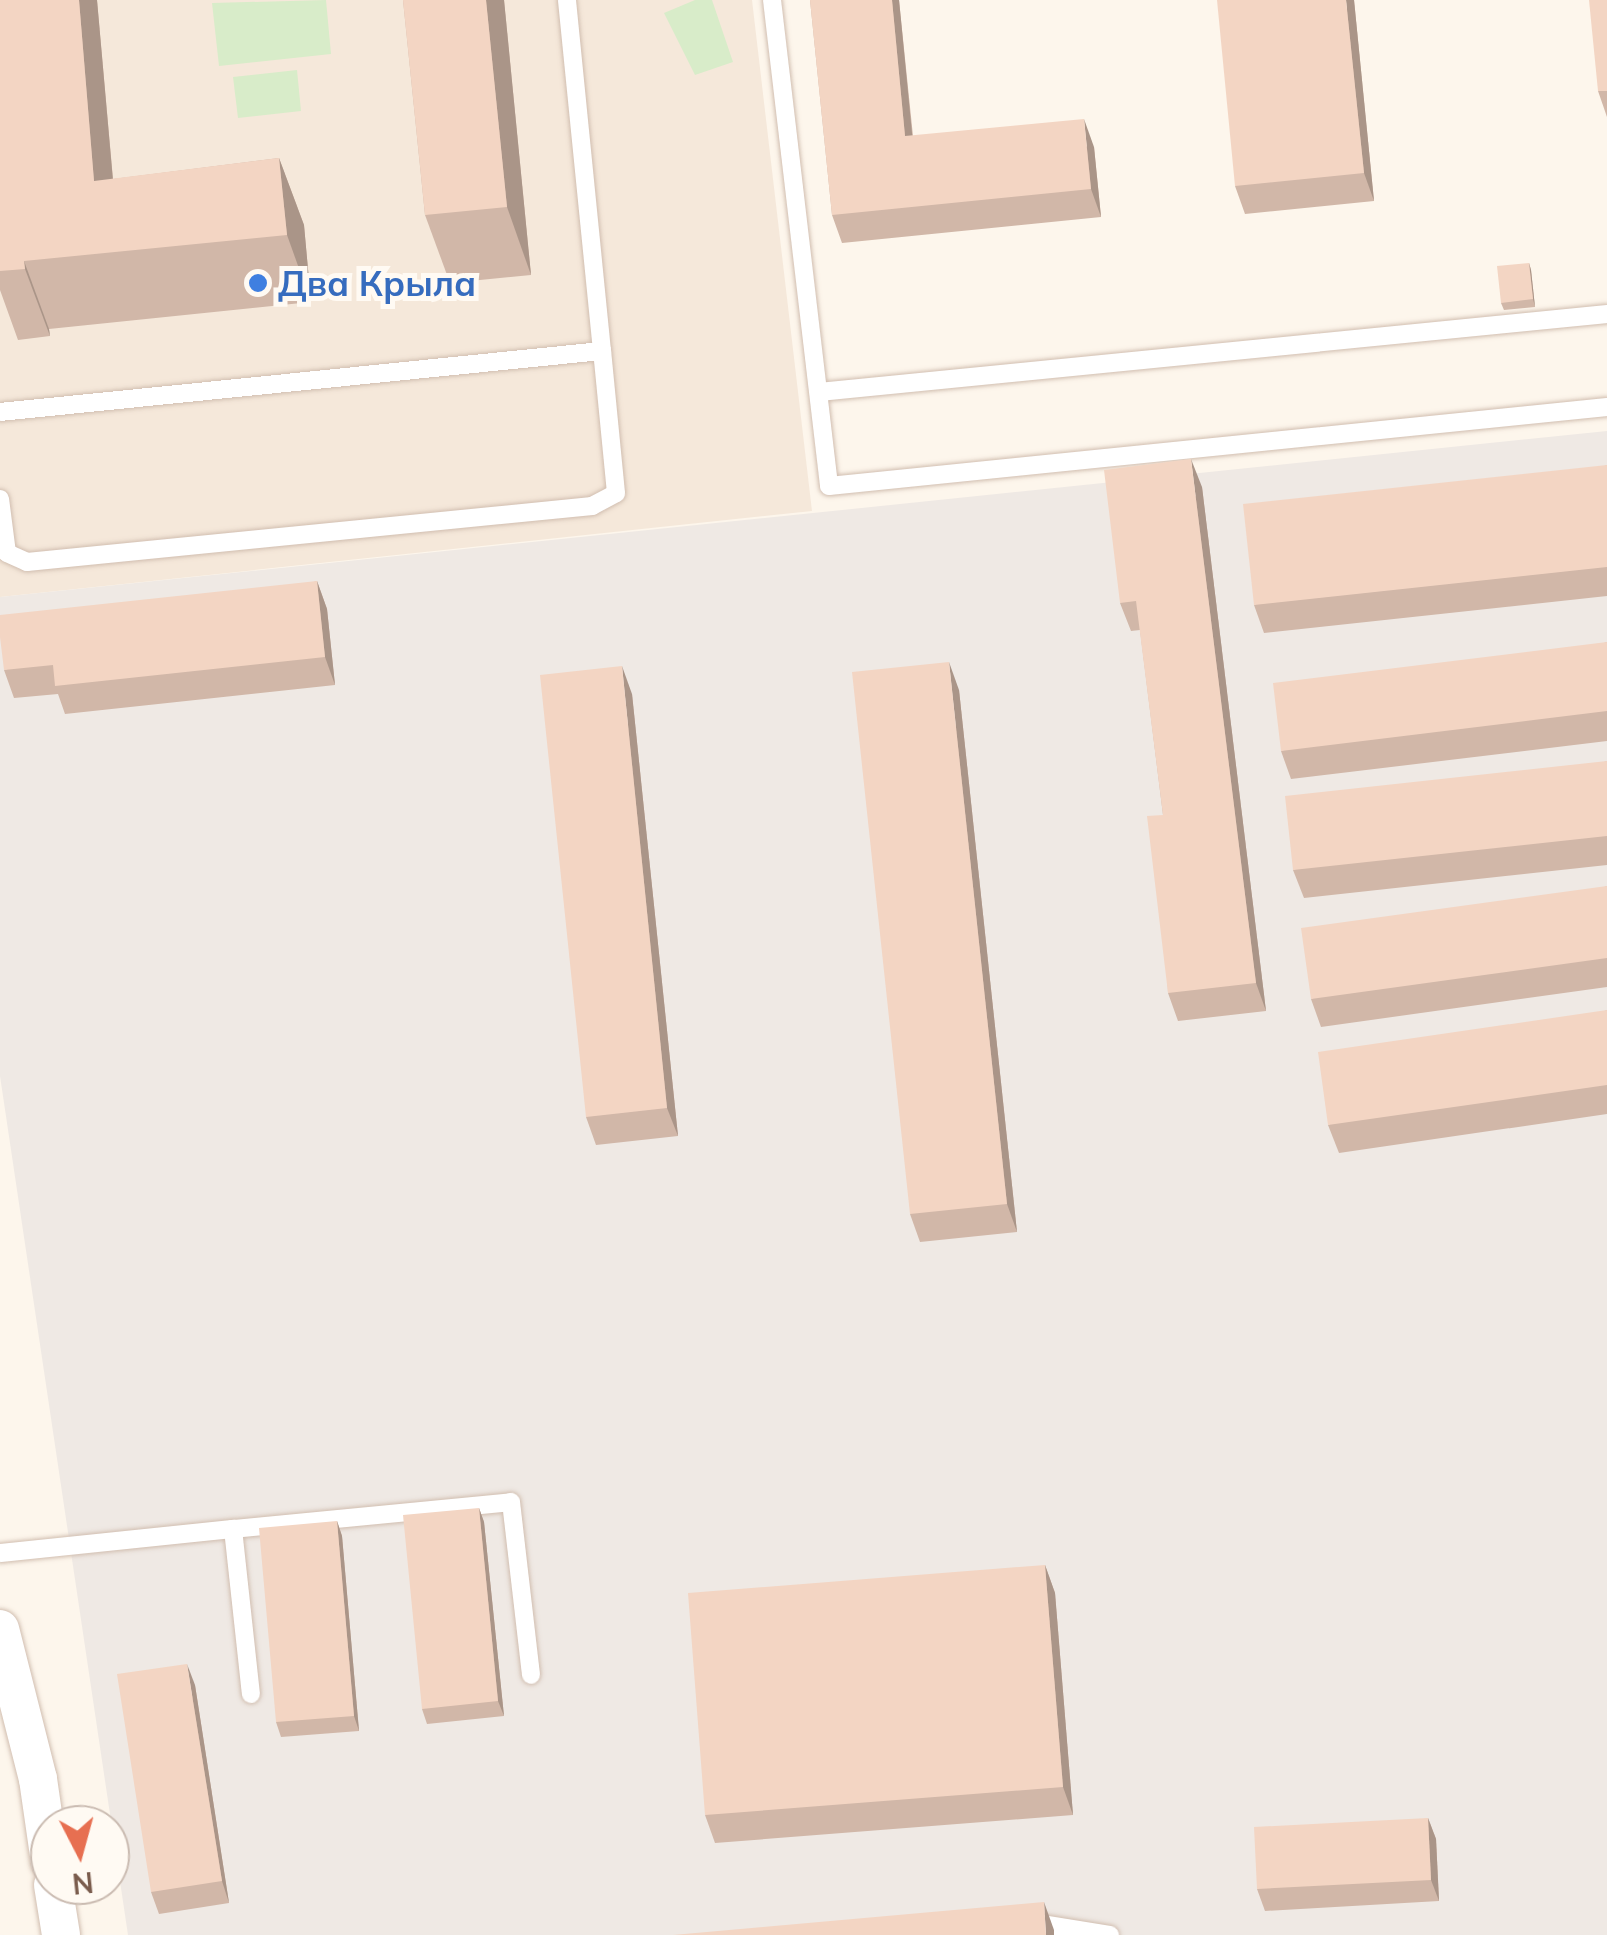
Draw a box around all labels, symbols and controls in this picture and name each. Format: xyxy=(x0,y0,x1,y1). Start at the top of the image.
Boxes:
place label: Два Крыла xyxy=(278,262,476,304)
marker: Два Крыла xyxy=(247,272,269,294)
north arrow xyxy=(30,1805,130,1905)
text: N xyxy=(71,1865,95,1902)

